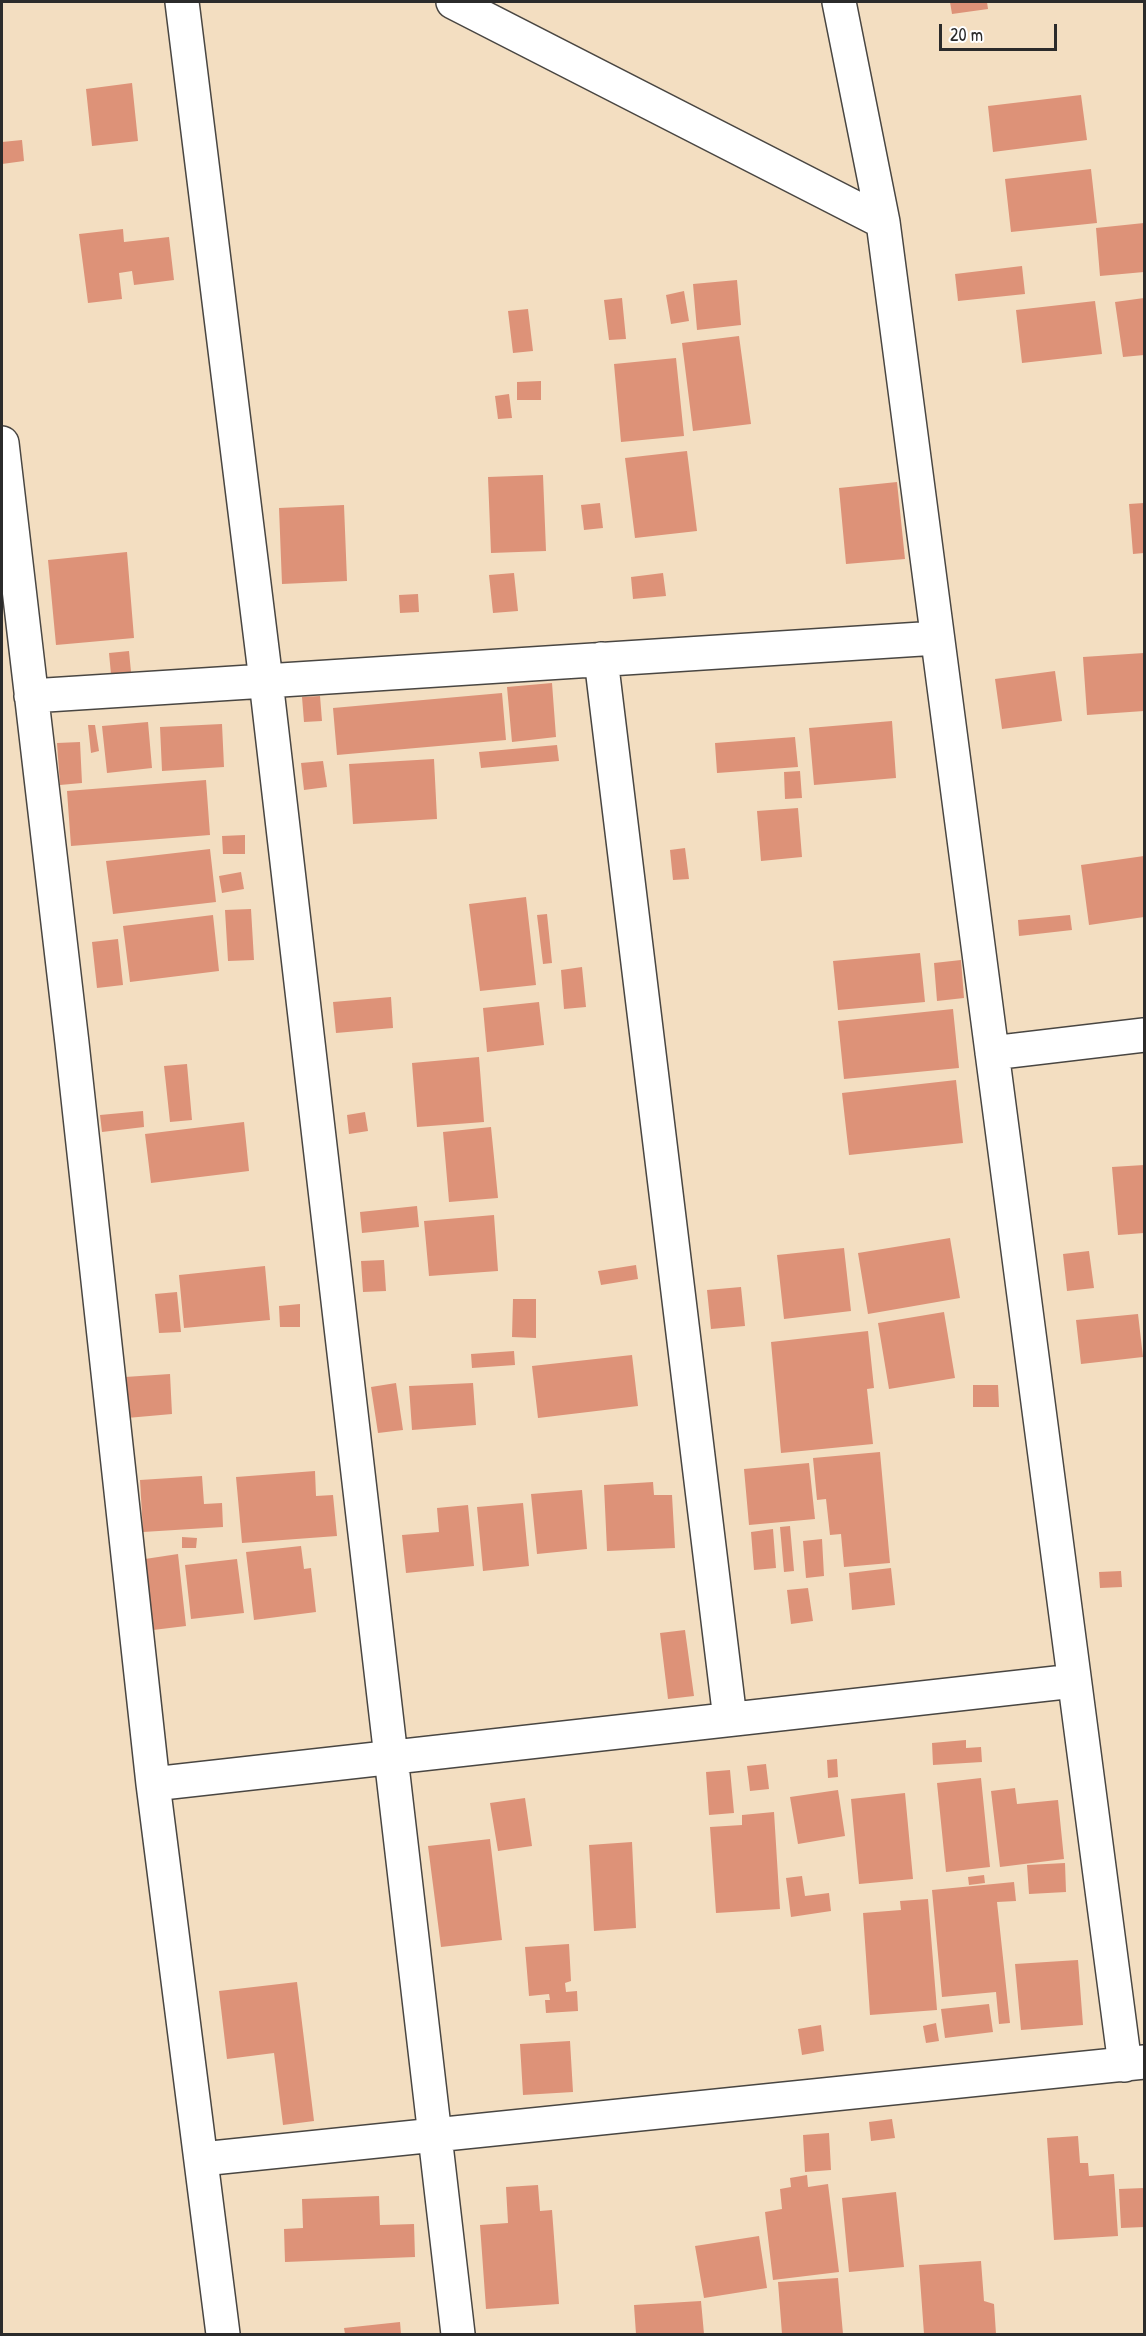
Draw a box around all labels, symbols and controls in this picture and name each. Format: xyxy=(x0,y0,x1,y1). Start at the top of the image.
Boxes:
scale bar xyxy=(942,12,1060,50)
text: 20 m xyxy=(950,22,983,47)

